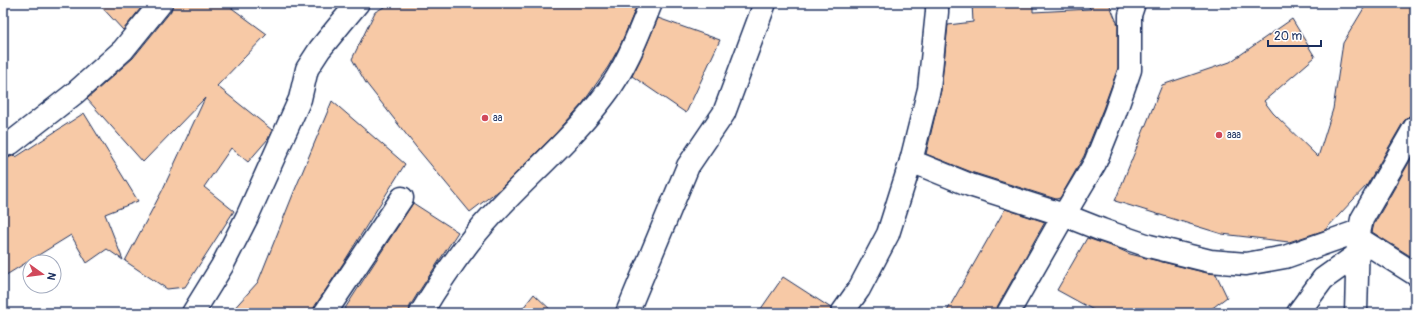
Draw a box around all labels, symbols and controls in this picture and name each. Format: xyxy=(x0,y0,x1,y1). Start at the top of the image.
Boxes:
scale bar xyxy=(1268,22,1321,48)
text: 20 m xyxy=(1274,29,1303,44)
place label: aa xyxy=(493,112,503,124)
marker: aa xyxy=(480,113,490,123)
place label: aaa xyxy=(1227,129,1241,141)
marker: aaa xyxy=(1214,130,1224,140)
north arrow xyxy=(22,254,62,294)
text: N xyxy=(44,271,58,282)

